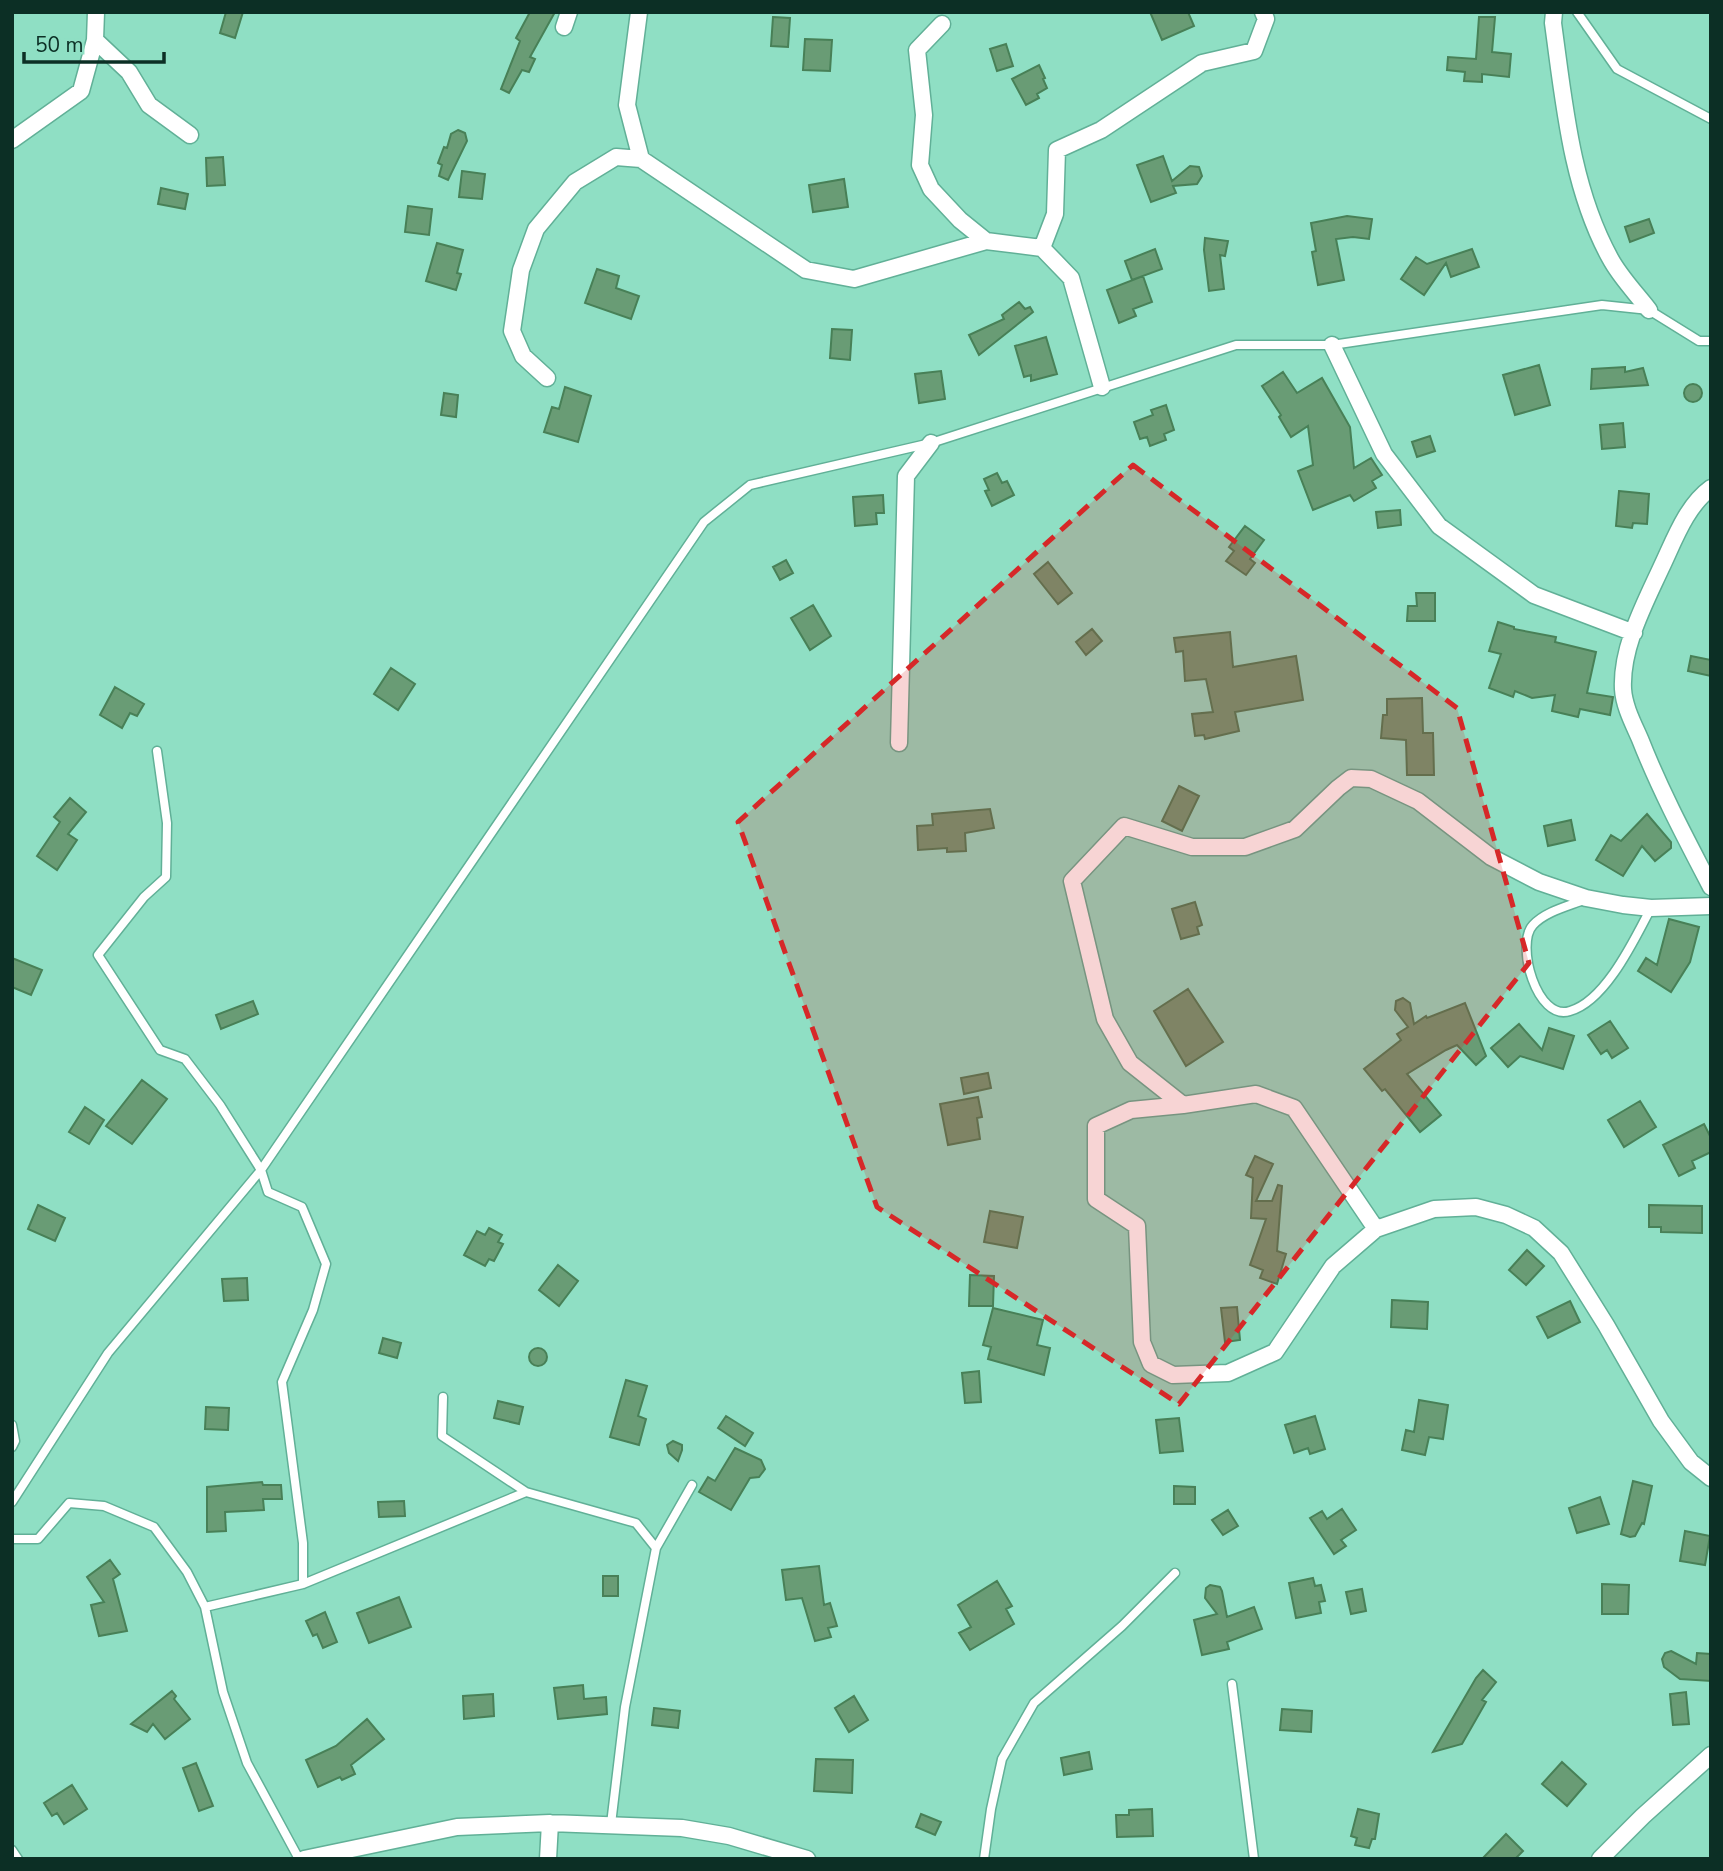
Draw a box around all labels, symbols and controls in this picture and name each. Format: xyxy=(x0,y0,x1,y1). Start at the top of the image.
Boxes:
scale bar xyxy=(24,21,164,65)
text: 50 m xyxy=(35,31,84,59)

